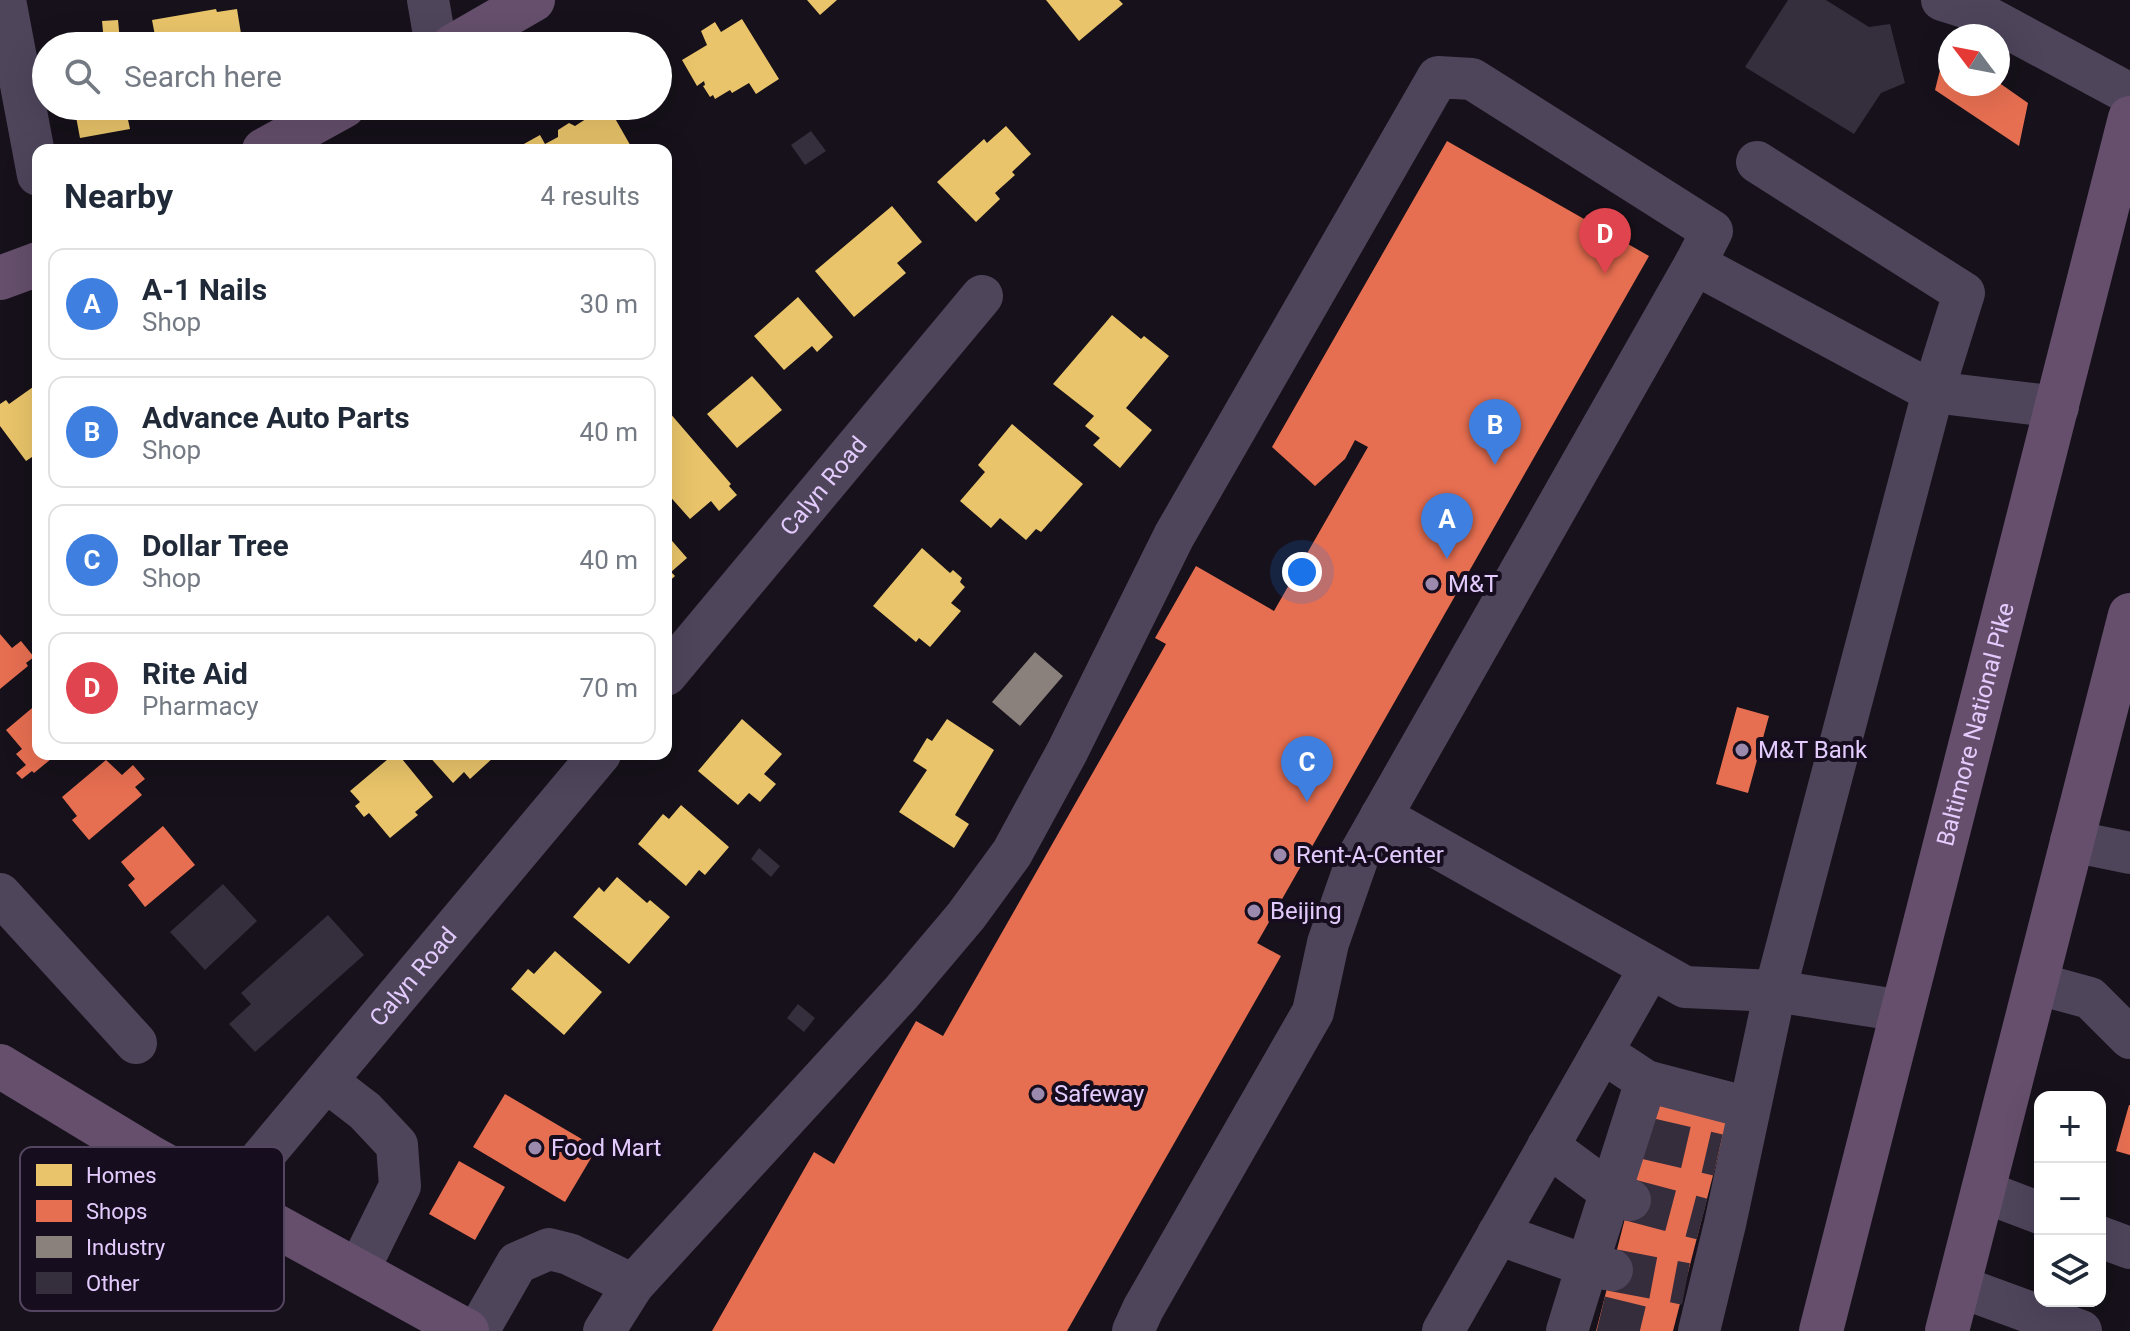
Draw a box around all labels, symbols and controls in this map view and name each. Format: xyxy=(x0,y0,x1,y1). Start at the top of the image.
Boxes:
north arrow xyxy=(1938,24,2010,96)
search box xyxy=(32,32,672,120)
icon: search xyxy=(60,54,104,98)
text: Search here xyxy=(124,59,282,94)
text: Nearby xyxy=(64,176,173,216)
text: 4 results xyxy=(541,181,640,211)
pin: D xyxy=(1579,208,1631,274)
text: A-1 Nails xyxy=(142,272,267,307)
text: A xyxy=(83,289,101,319)
text: 30 m xyxy=(580,289,638,319)
text: Shop xyxy=(142,307,201,337)
pin: B xyxy=(1469,399,1521,465)
text: Advance Auto Parts xyxy=(142,400,410,435)
text: B xyxy=(84,417,100,447)
text: 40 m xyxy=(580,417,638,447)
street label: Calyn Road xyxy=(774,431,873,541)
text: Shop xyxy=(142,435,201,465)
pin: A xyxy=(1421,493,1473,559)
text: Dollar Tree xyxy=(142,528,289,563)
text: C xyxy=(83,545,101,575)
text: 40 m xyxy=(580,545,638,575)
your location xyxy=(1282,552,1322,592)
text: Shop xyxy=(142,563,201,593)
place label: M&T xyxy=(1448,570,1498,598)
marker: M&T xyxy=(1423,575,1441,593)
street label: Baltimore National Pike xyxy=(1931,600,2020,849)
text: Rite Aid xyxy=(142,656,248,691)
text: D xyxy=(84,673,100,703)
text: 70 m xyxy=(580,673,638,703)
text: Pharmacy xyxy=(142,691,259,721)
pin: C xyxy=(1281,736,1333,802)
place label: M&T Bank xyxy=(1758,736,1868,764)
marker: M&T Bank xyxy=(1733,741,1751,759)
place label: Rent-A-Center xyxy=(1296,841,1444,869)
marker: Rent-A-Center xyxy=(1271,846,1289,864)
place label: Beijing xyxy=(1270,897,1342,925)
marker: Beijing xyxy=(1245,902,1263,920)
street label: Calyn Road xyxy=(364,922,463,1032)
place label: Safeway xyxy=(1054,1080,1145,1108)
marker: Safeway xyxy=(1029,1085,1047,1103)
map controls xyxy=(2034,1091,2106,1307)
button: + xyxy=(2034,1091,2106,1163)
place label: Food Mart xyxy=(551,1134,662,1162)
marker: Food Mart xyxy=(526,1139,544,1157)
legend xyxy=(20,1147,284,1311)
text: Homes xyxy=(86,1163,157,1188)
button: − xyxy=(2034,1163,2106,1235)
text: Shops xyxy=(86,1199,147,1224)
text: Industry xyxy=(86,1235,166,1260)
button: layers xyxy=(2034,1235,2106,1307)
text: Other xyxy=(86,1271,140,1296)

